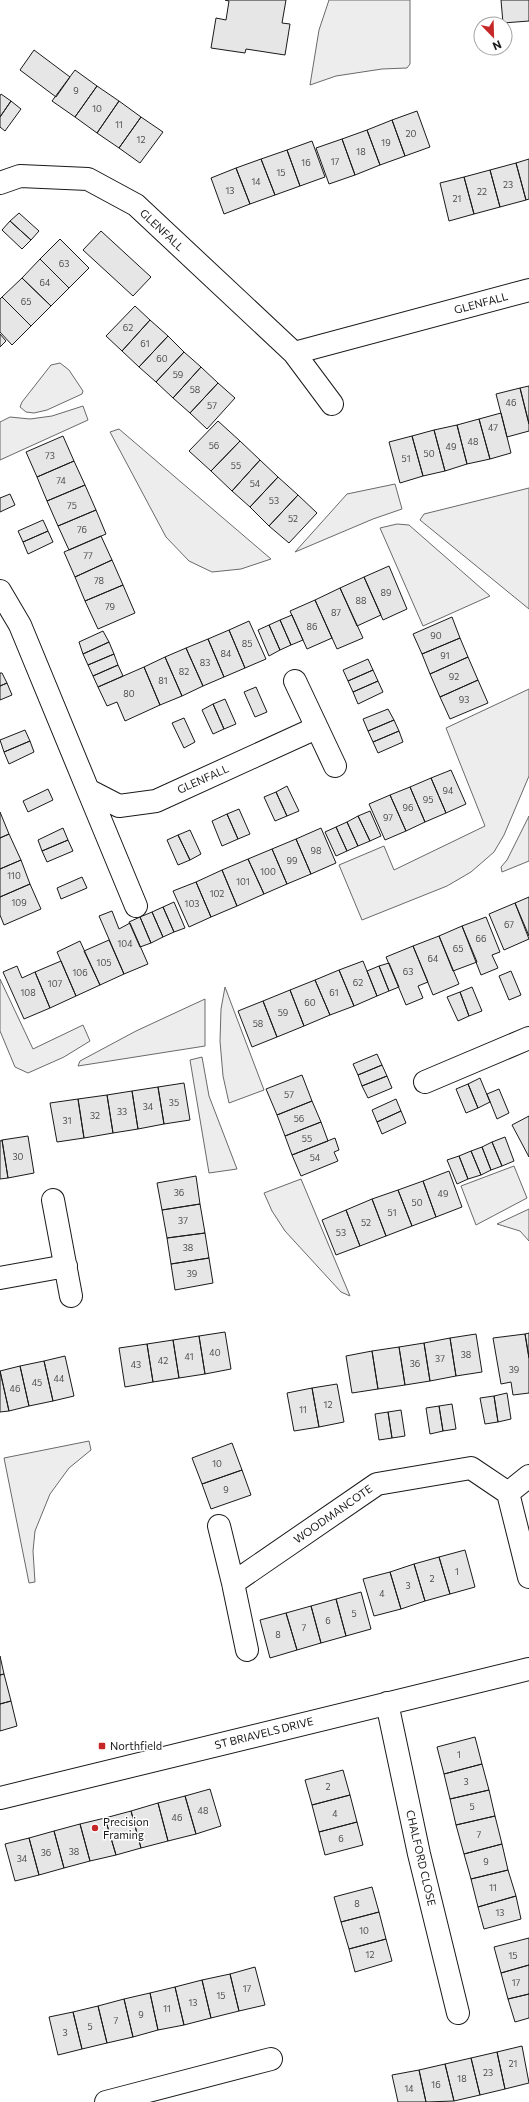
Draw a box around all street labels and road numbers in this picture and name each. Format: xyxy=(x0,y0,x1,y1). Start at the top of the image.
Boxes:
street label: GLENFALL xyxy=(138,206,187,253)
street label: GLENFALL xyxy=(453,289,509,316)
street label: GLENFALL xyxy=(175,761,231,796)
street label: WOODMANCOTE xyxy=(291,1482,375,1546)
street label: ST BRIAVELS DRIVE xyxy=(213,1714,315,1751)
street label: CHALFORD CLOSE xyxy=(404,1809,439,1907)

